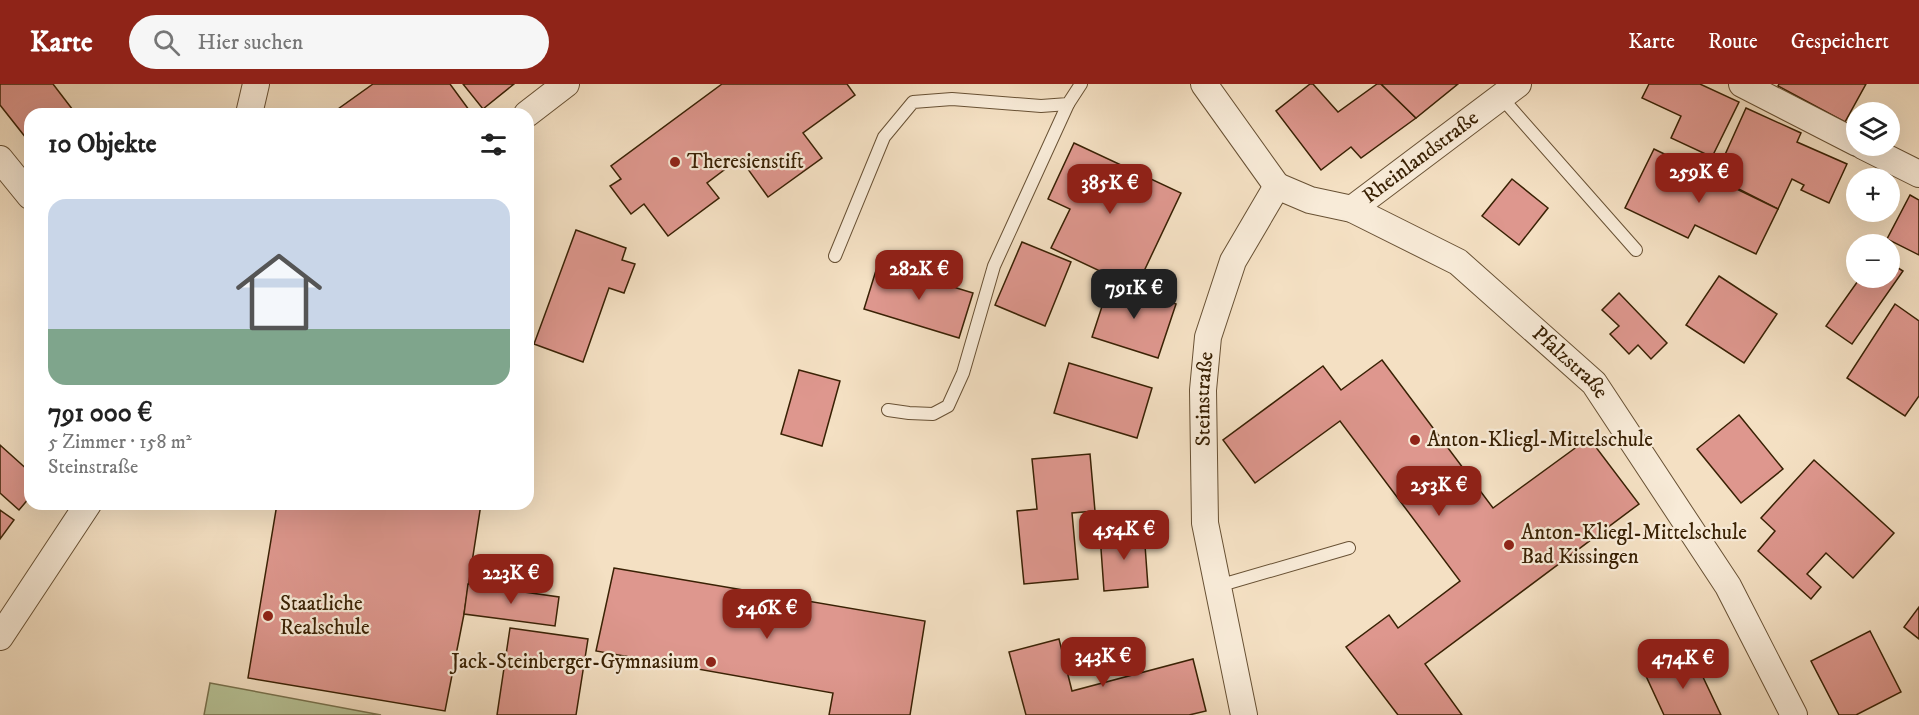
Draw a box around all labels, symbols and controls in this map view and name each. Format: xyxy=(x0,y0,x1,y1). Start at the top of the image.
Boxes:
search box xyxy=(129,15,549,69)
text: Karte xyxy=(30,25,93,60)
icon: search xyxy=(150,26,183,59)
text: Hier suchen xyxy=(198,29,303,56)
text: Karte xyxy=(1628,29,1675,55)
text: Route xyxy=(1708,29,1758,55)
text: Gespeichert xyxy=(1791,29,1889,55)
map controls xyxy=(1846,102,1900,288)
button: layers xyxy=(1846,102,1900,156)
street label: Rheinlandstraße xyxy=(1358,105,1484,209)
text: 10 Objekte xyxy=(48,128,157,161)
icon: filters xyxy=(477,128,510,161)
place label: Theresienstift xyxy=(687,149,804,175)
pin: 259K € xyxy=(1650,153,1748,204)
marker: Theresienstift xyxy=(668,155,682,169)
text: 259K € xyxy=(1669,160,1729,185)
pin: 385K € xyxy=(1061,164,1159,215)
button: + xyxy=(1846,168,1900,222)
text: 385K € xyxy=(1081,171,1139,196)
button: − xyxy=(1846,234,1900,288)
icon: home xyxy=(225,238,333,346)
pin: 282K € xyxy=(870,250,968,301)
text: 282K € xyxy=(889,257,949,282)
pin: 791K € xyxy=(1085,269,1183,320)
text: 791K € xyxy=(1105,276,1163,301)
street label: Pfalzstraße xyxy=(1526,321,1614,404)
street label: Steinstraße xyxy=(1190,350,1220,447)
text: 791 000 € xyxy=(48,397,152,430)
place label: Anton-Kliegl-Mittelschule xyxy=(1427,427,1653,453)
text: 5 Zimmer · 158 m² xyxy=(48,430,192,455)
marker: Anton-Kliegl-Mittelschule xyxy=(1408,433,1422,447)
text: Steinstraße xyxy=(48,455,138,480)
pin: 253K € xyxy=(1390,466,1488,517)
text: 253K € xyxy=(1410,473,1468,498)
pin: 454K € xyxy=(1075,510,1173,561)
text: 454K € xyxy=(1093,517,1155,542)
place label: Anton-Kliegl-Mittelschule Bad Kissingen xyxy=(1521,520,1747,570)
marker: Anton-Kliegl-Mittelschule Bad Kissingen xyxy=(1502,538,1516,552)
pin: 223K € xyxy=(462,554,560,605)
text: 223K € xyxy=(482,561,540,586)
pin: 546K € xyxy=(718,589,816,640)
place label: Staatliche Realschule xyxy=(280,591,370,641)
text: 546K € xyxy=(737,596,797,621)
marker: Staatliche Realschule xyxy=(261,609,275,623)
pin: 343K € xyxy=(1054,637,1152,688)
pin: 474K € xyxy=(1634,639,1732,690)
text: 343K € xyxy=(1075,644,1131,669)
text: 474K € xyxy=(1652,646,1714,671)
place label: Jack-Steinberger-Gymnasium xyxy=(449,649,699,675)
marker: Jack-Steinberger-Gymnasium xyxy=(704,655,718,669)

